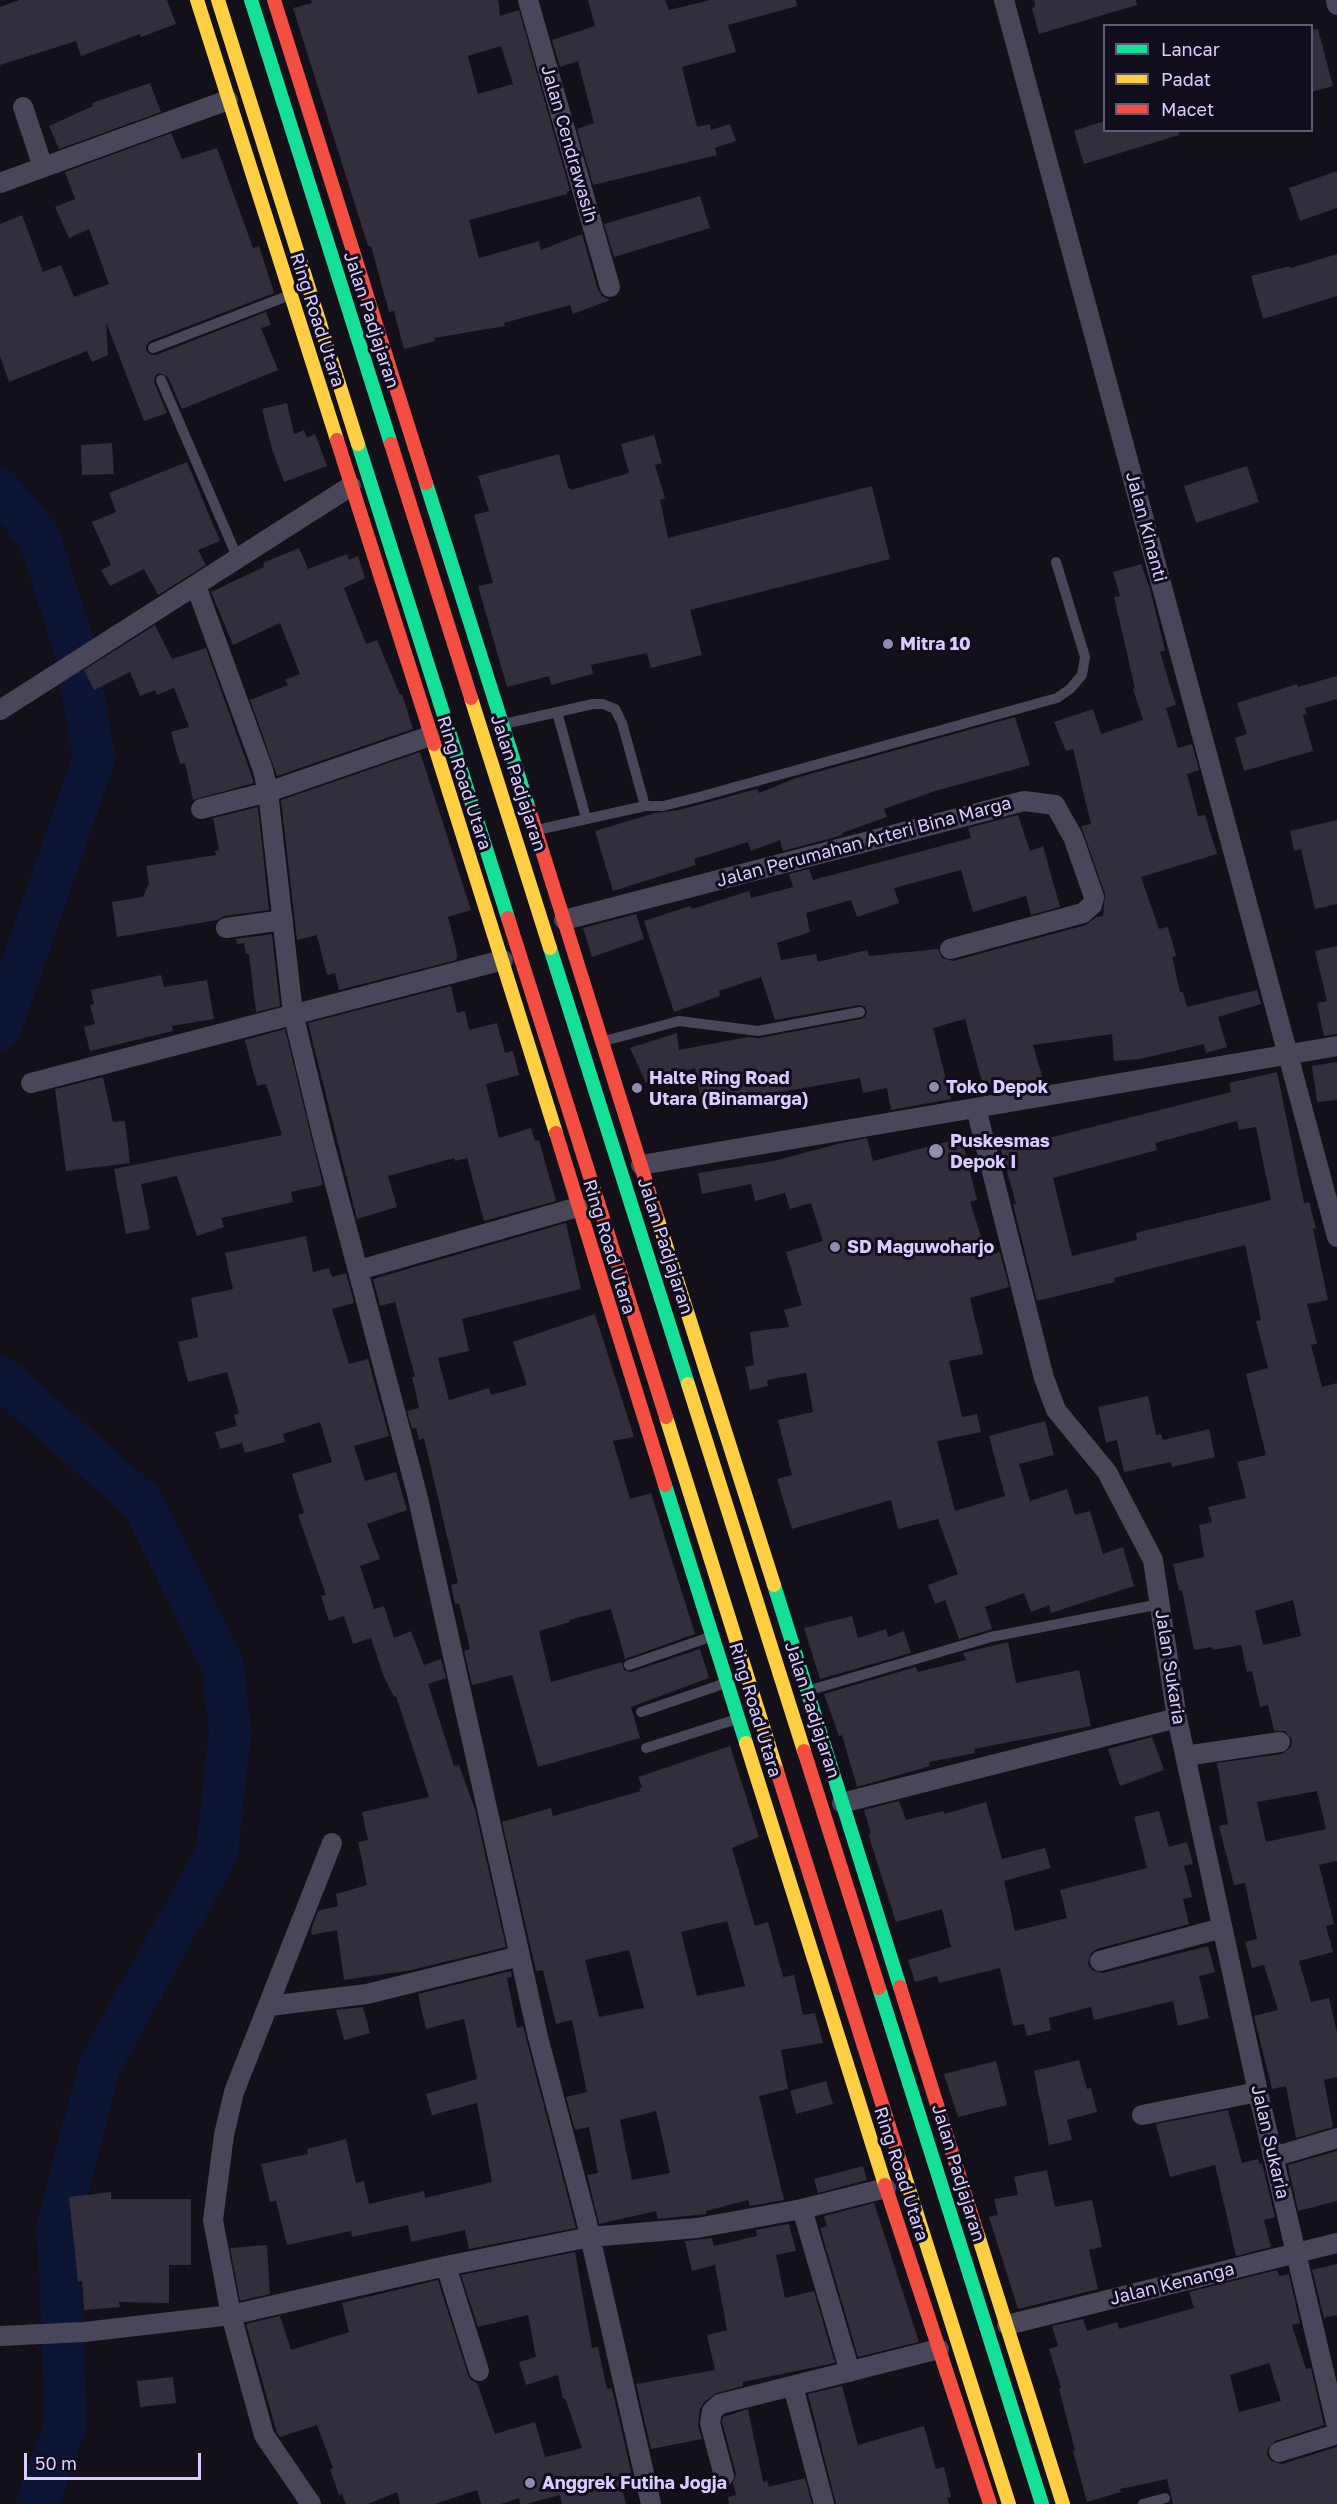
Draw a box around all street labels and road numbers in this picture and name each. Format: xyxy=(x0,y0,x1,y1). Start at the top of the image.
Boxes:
street label: Jalan Cendrawasih xyxy=(536,63,602,225)
street label: Jalan Padjajaran xyxy=(339,249,403,391)
street label: Ring Road Utara xyxy=(285,250,349,390)
street label: Jalan Kinanti xyxy=(1121,470,1171,584)
street label: Jalan Padjajaran xyxy=(486,712,550,854)
street label: Ring Road Utara xyxy=(432,713,496,853)
street label: Jalan Perumahan Arteri Bina Marga xyxy=(714,792,1014,892)
street label: Jalan Padjajaran xyxy=(633,1175,697,1317)
street label: Ring Road Utara xyxy=(578,1177,640,1317)
street label: Jalan Sukaria xyxy=(1150,1608,1190,1726)
street label: Jalan Padjajaran xyxy=(780,1639,844,1781)
street label: Ring Road Utara xyxy=(724,1640,786,1780)
street label: Jalan Sukaria xyxy=(1246,2083,1294,2201)
street label: Jalan Padjajaran xyxy=(927,2102,989,2244)
street label: Ring Road Utara xyxy=(869,2104,933,2244)
street label: Jalan Kenanga xyxy=(1107,2258,1237,2310)

